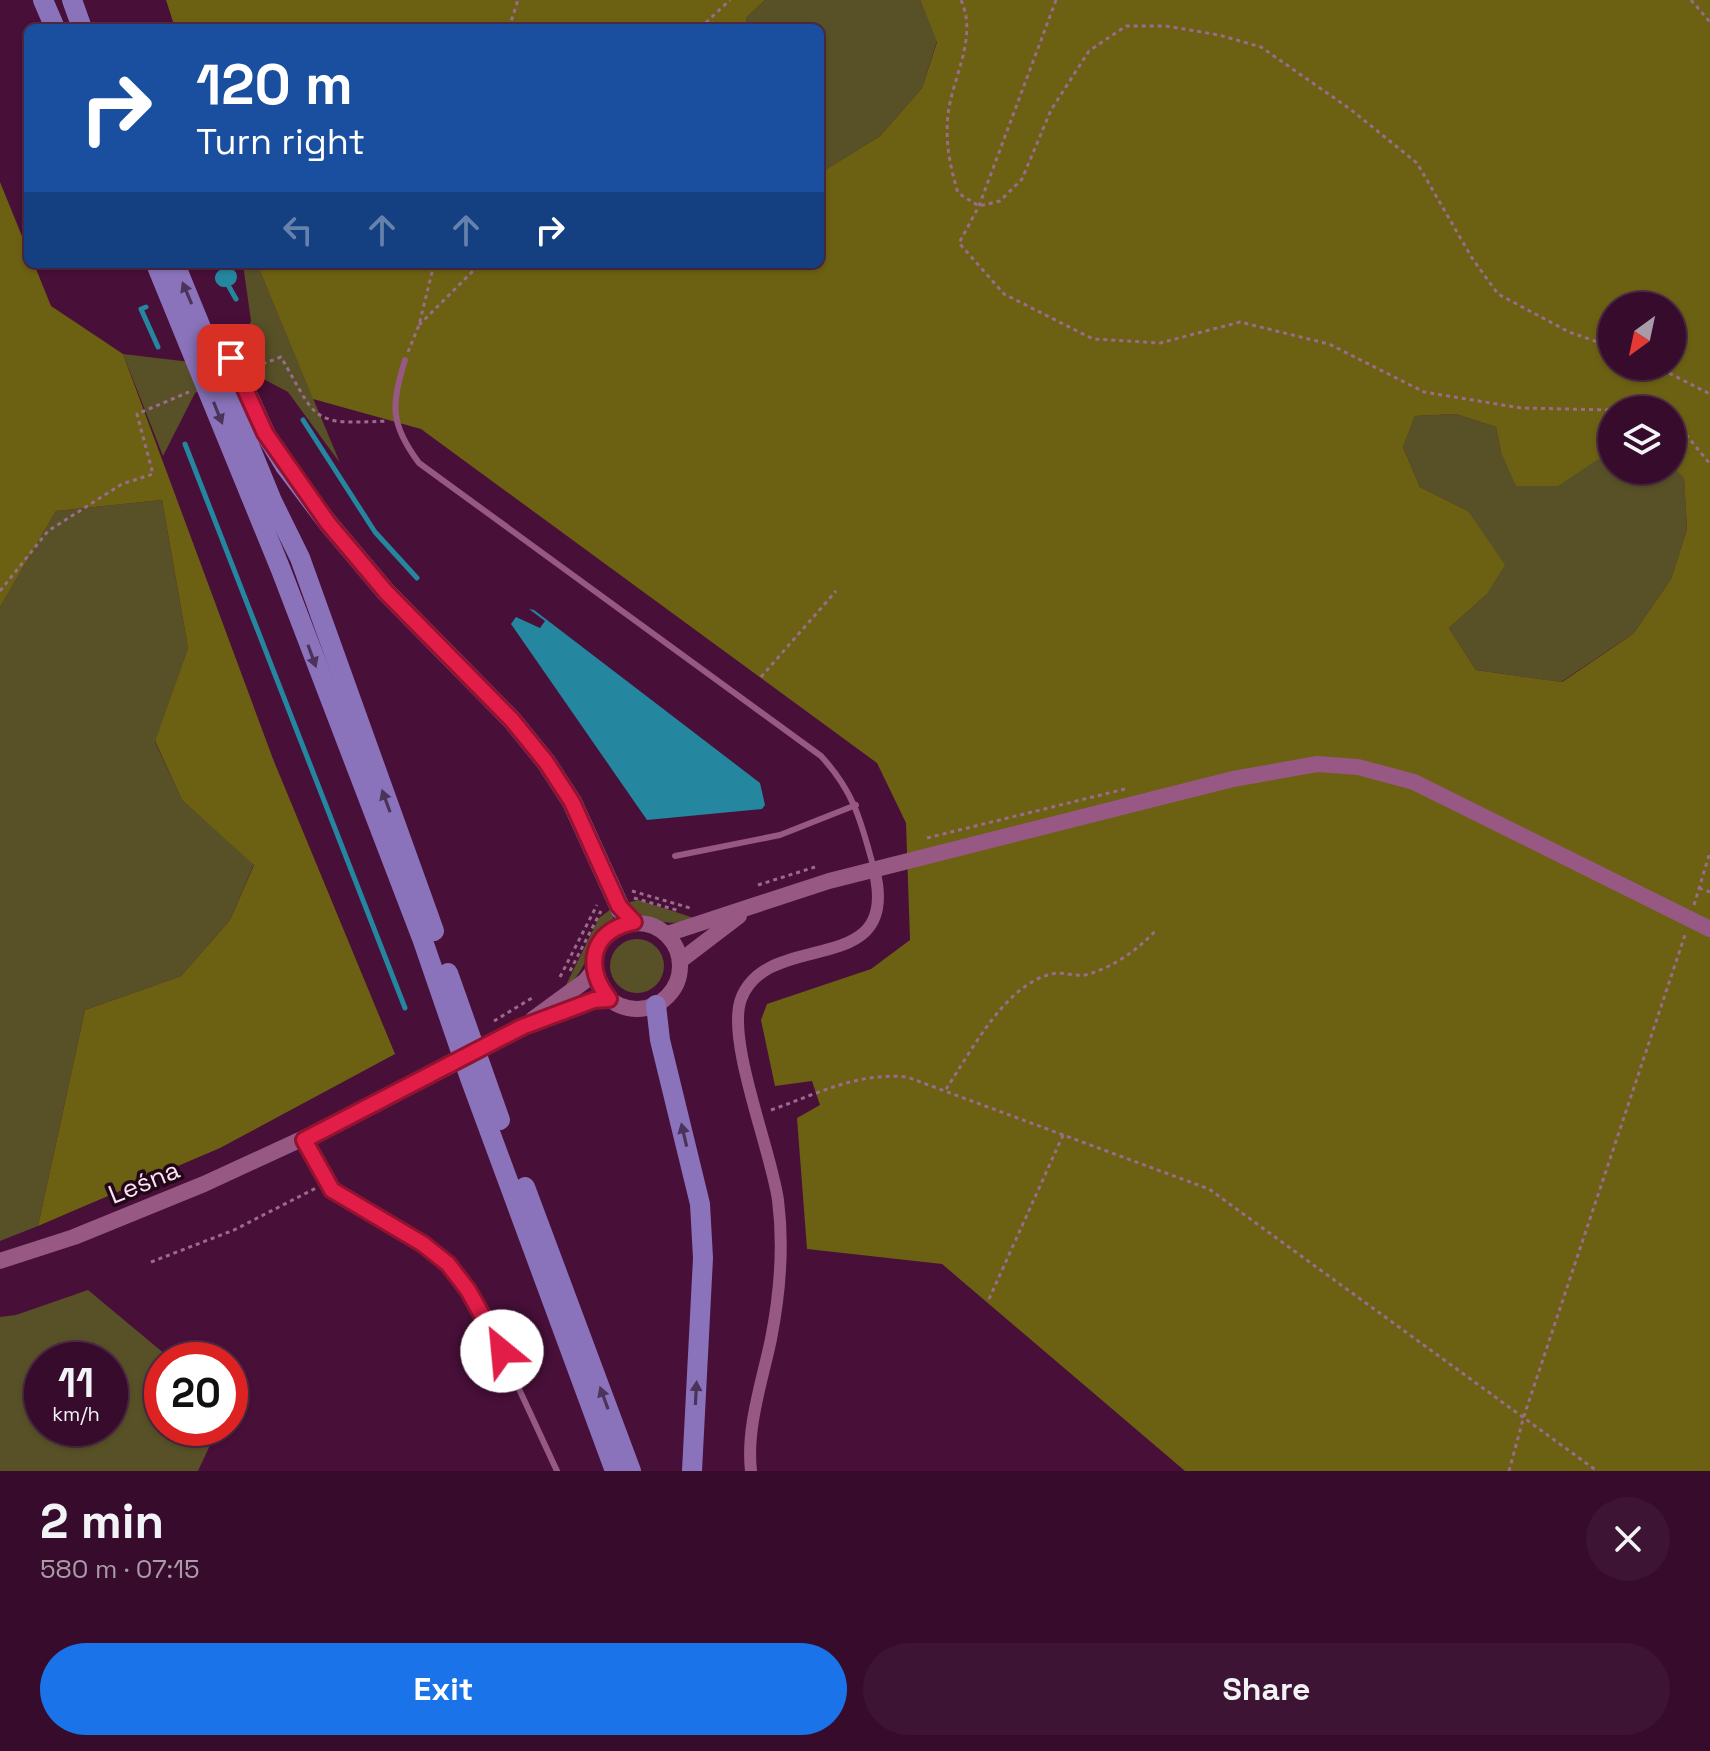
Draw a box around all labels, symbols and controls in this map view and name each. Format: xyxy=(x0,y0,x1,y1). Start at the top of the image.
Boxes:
text: 120 m xyxy=(196,49,353,120)
icon: right xyxy=(64,56,168,160)
text: Turn right xyxy=(196,119,365,165)
icon: left xyxy=(276,208,320,252)
icon: ahead xyxy=(360,208,404,252)
icon: ahead xyxy=(444,208,488,252)
icon: right xyxy=(528,208,572,252)
one-way arrow xyxy=(181,281,194,305)
north arrow xyxy=(1598,292,1686,380)
map controls xyxy=(1598,292,1686,484)
pin xyxy=(197,324,265,392)
icon: arrive xyxy=(209,336,253,380)
button: layers xyxy=(1598,396,1686,484)
one-way arrow xyxy=(212,402,225,426)
one-way arrow xyxy=(307,644,319,668)
one-way arrow xyxy=(379,789,392,813)
one-way arrow xyxy=(677,1123,690,1148)
street label: Leśna xyxy=(103,1152,185,1212)
position arrow xyxy=(460,1309,544,1393)
speed limit sign: 20 xyxy=(144,1342,248,1446)
text: 11 xyxy=(58,1358,94,1409)
one-way arrow xyxy=(689,1380,702,1405)
one-way arrow xyxy=(597,1386,610,1410)
text: km/h xyxy=(52,1401,100,1427)
text: 2 min xyxy=(40,1491,164,1552)
button: close xyxy=(1586,1497,1670,1581)
text: 580 m · 07:15 xyxy=(40,1552,200,1586)
button: Exit xyxy=(40,1643,847,1735)
button: Share xyxy=(863,1643,1670,1735)

